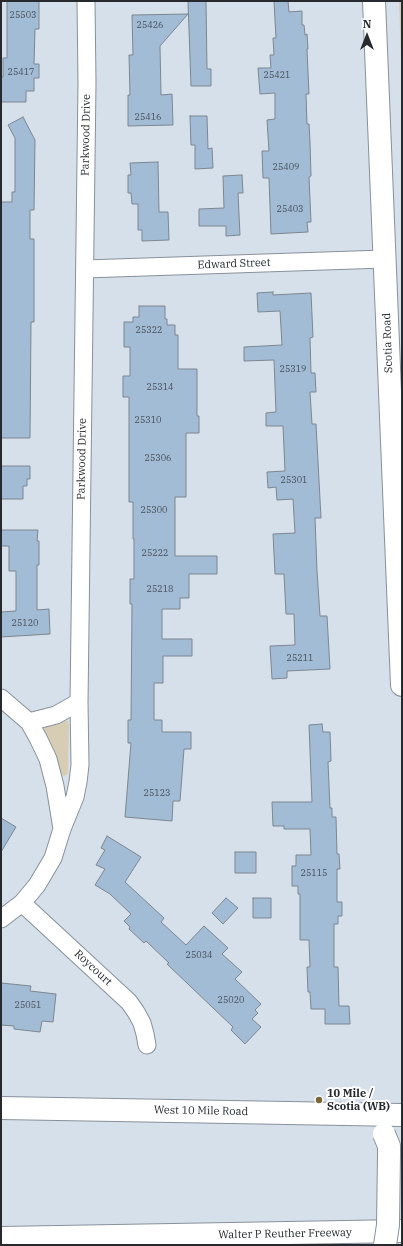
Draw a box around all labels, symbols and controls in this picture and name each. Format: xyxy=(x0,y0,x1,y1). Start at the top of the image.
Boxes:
house number: 25503 xyxy=(10,10,36,20)
north arrow xyxy=(347,16,387,56)
text: N xyxy=(363,17,371,31)
house number: 25426 xyxy=(137,20,163,30)
house number: 25417 xyxy=(8,67,34,77)
house number: 25421 xyxy=(264,70,290,80)
street label: Parkwood Drive xyxy=(79,94,93,176)
house number: 25416 xyxy=(135,112,161,122)
house number: 25409 xyxy=(273,162,299,172)
house number: 25403 xyxy=(277,204,303,214)
street label: Edward Street xyxy=(197,256,271,272)
street label: Scotia Road xyxy=(380,313,396,373)
house number: 25322 xyxy=(136,325,162,335)
house number: 25319 xyxy=(280,364,306,374)
house number: 25314 xyxy=(147,382,173,392)
house number: 25310 xyxy=(135,415,161,425)
street label: Parkwood Drive xyxy=(75,418,89,500)
house number: 25306 xyxy=(145,453,171,463)
house number: 25301 xyxy=(281,475,307,485)
house number: 25300 xyxy=(141,505,167,515)
house number: 25222 xyxy=(142,548,168,558)
house number: 25218 xyxy=(147,584,173,594)
house number: 25120 xyxy=(12,618,38,628)
house number: 25211 xyxy=(287,653,313,663)
house number: 25123 xyxy=(144,788,170,798)
house number: 25115 xyxy=(301,868,327,878)
street label: Roycourt xyxy=(71,947,115,989)
house number: 25034 xyxy=(186,950,212,960)
house number: 25020 xyxy=(218,995,244,1005)
house number: 25051 xyxy=(15,1000,41,1010)
place label: 10 Mile / Scotia (WB) xyxy=(327,1087,390,1113)
marker: 10 Mile / Scotia (WB) xyxy=(314,1095,324,1105)
street label: West 10 Mile Road xyxy=(154,1104,248,1118)
street label: Walter P Reuther Freeway xyxy=(218,1226,352,1242)

